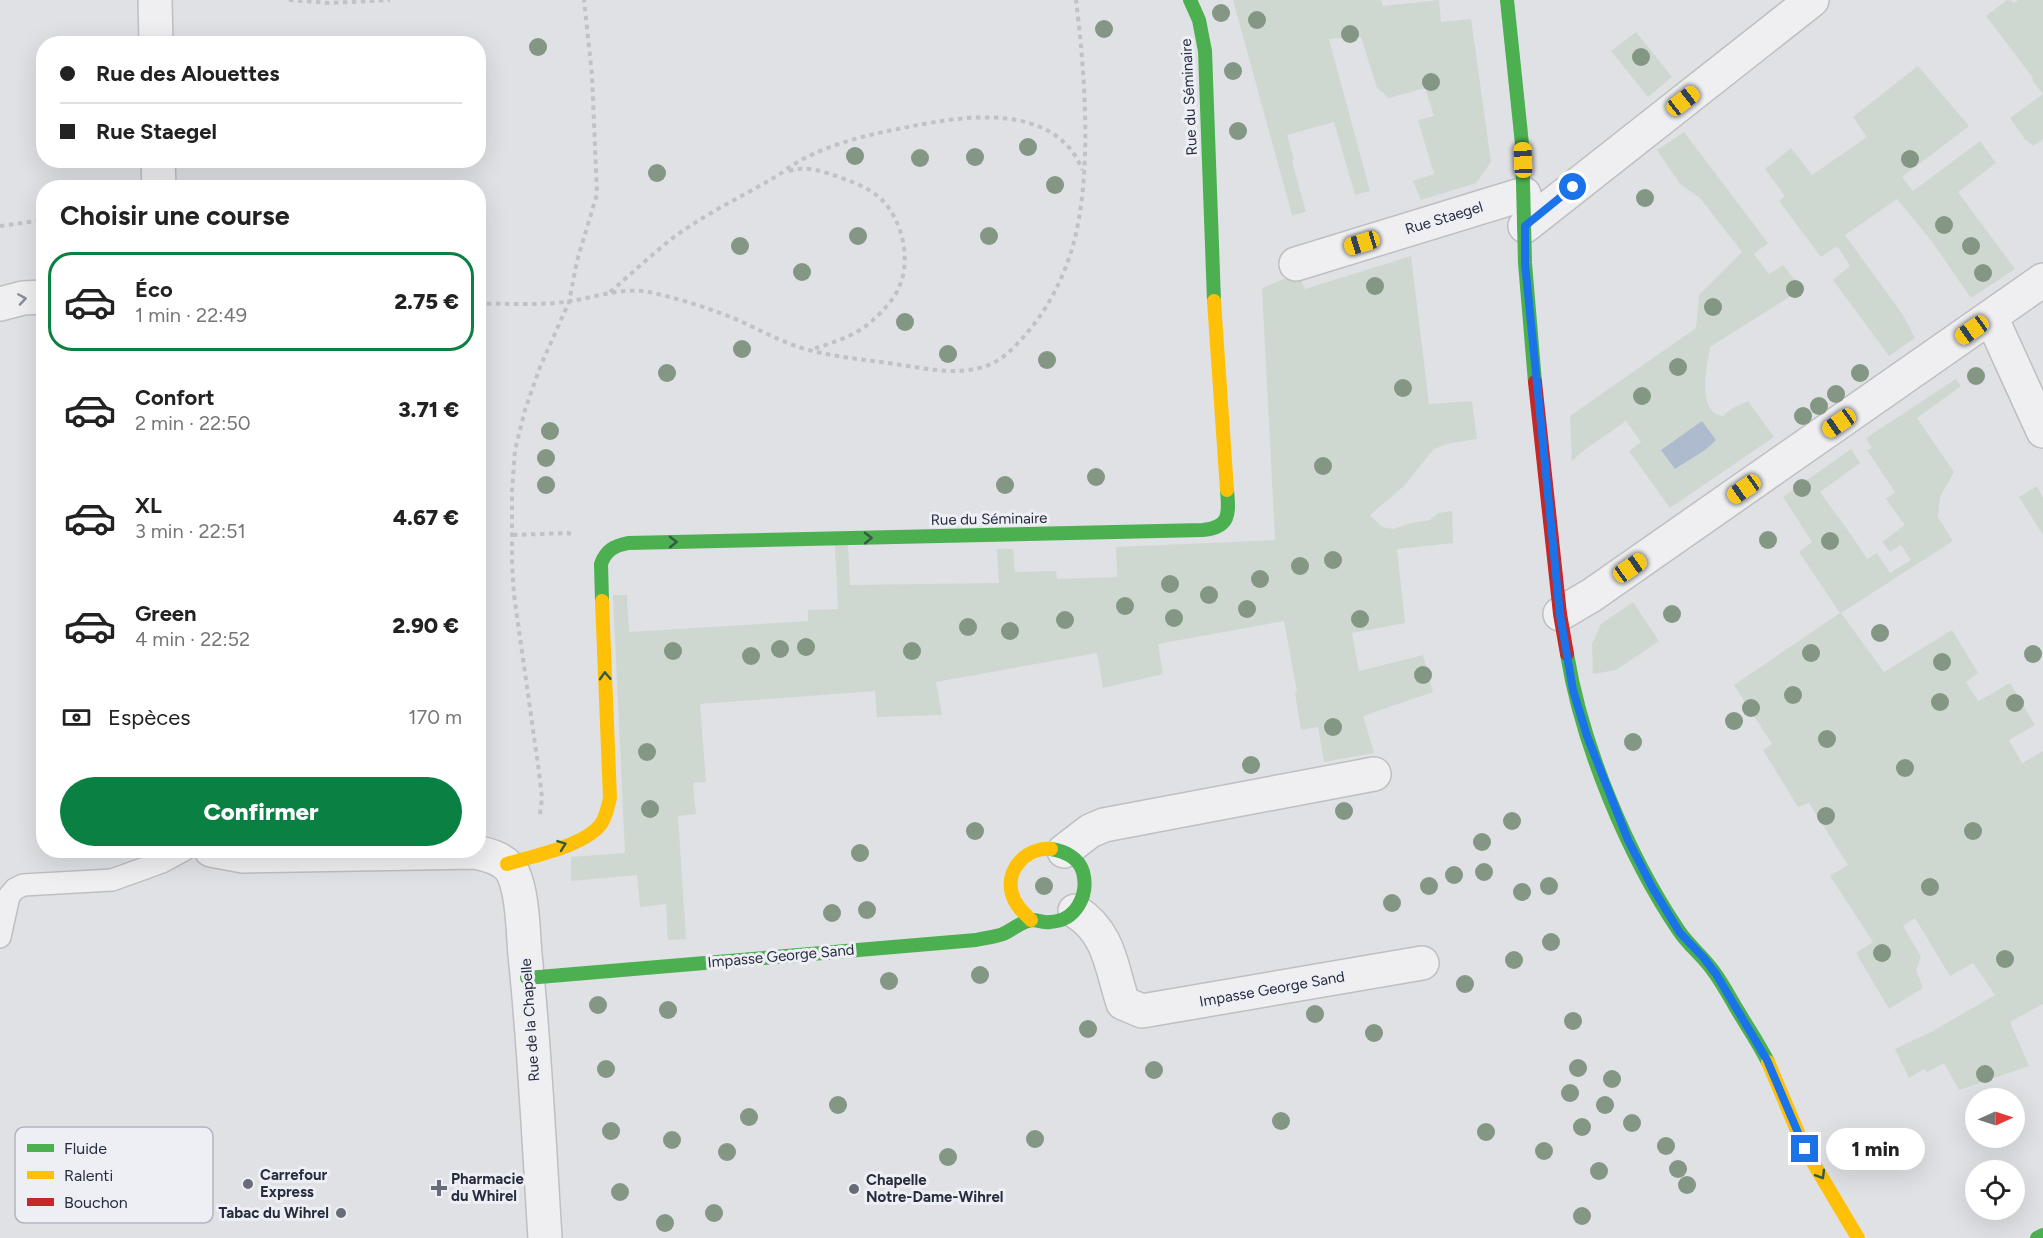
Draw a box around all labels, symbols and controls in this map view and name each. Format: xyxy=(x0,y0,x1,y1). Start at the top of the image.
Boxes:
street label: Rue du Séminaire xyxy=(1177,38,1201,156)
text: Rue des Alouettes xyxy=(96,60,279,87)
car xyxy=(1663,83,1703,119)
text: Rue Staegel xyxy=(96,118,217,145)
car xyxy=(1513,142,1533,178)
route start xyxy=(1559,173,1586,200)
street label: Rue Staegel xyxy=(1403,198,1485,238)
text: Choisir une course xyxy=(60,199,290,232)
car xyxy=(1342,229,1382,257)
icon: car xyxy=(63,275,117,329)
text: Éco xyxy=(135,276,173,303)
text: 2.75 € xyxy=(394,288,459,315)
one-way arrow xyxy=(17,294,26,306)
text: 1 min · 22:49 xyxy=(135,303,247,327)
car xyxy=(1952,312,1992,348)
icon: car xyxy=(63,383,117,437)
text: Confort xyxy=(135,384,215,411)
text: 3.71 € xyxy=(398,396,459,423)
car xyxy=(1819,405,1859,441)
text: 2 min · 22:50 xyxy=(135,411,251,435)
car xyxy=(1724,471,1764,507)
icon: car xyxy=(63,491,117,545)
text: XL xyxy=(135,492,162,519)
text: 4.67 € xyxy=(393,504,459,531)
street label: Rue du Séminaire xyxy=(930,509,1048,529)
text: 3 min · 22:51 xyxy=(135,519,246,543)
one-way arrow xyxy=(863,532,872,544)
one-way arrow xyxy=(668,536,677,548)
car xyxy=(1610,550,1650,586)
icon: car xyxy=(63,599,117,653)
text: Green xyxy=(135,600,197,627)
text: 2.90 € xyxy=(392,612,459,639)
text: 4 min · 22:52 xyxy=(135,627,250,651)
one-way arrow xyxy=(599,671,612,680)
icon: cash xyxy=(60,701,93,734)
text: Espèces xyxy=(108,704,190,731)
text: 170 m xyxy=(408,705,462,729)
button: Confirmer xyxy=(60,777,462,846)
one-way arrow xyxy=(556,840,567,853)
street label: Impasse George Sand xyxy=(707,941,855,971)
street label: Rue de la Chapelle xyxy=(517,958,543,1082)
street label: Impasse George Sand xyxy=(1198,967,1346,1011)
north arrow xyxy=(1965,1088,2025,1148)
map controls xyxy=(1965,1088,2025,1220)
legend xyxy=(15,1127,213,1223)
callout: 1 min xyxy=(1826,1128,1925,1170)
route end xyxy=(1791,1135,1818,1162)
text: 1 min xyxy=(1852,1137,1899,1161)
text: Fluide xyxy=(64,1139,107,1158)
button: locate xyxy=(1965,1160,2025,1220)
text: Ralenti xyxy=(64,1166,113,1185)
place label: Carrefour Express xyxy=(260,1166,328,1201)
one-way arrow xyxy=(1813,1169,1825,1179)
place label: Pharmacie du Whirel xyxy=(451,1170,524,1205)
place label: Chapelle Notre-Dame-Wihrel xyxy=(866,1171,1003,1206)
marker: Carrefour Express xyxy=(241,1177,255,1191)
marker: Pharmacie du Whirel xyxy=(432,1181,446,1195)
marker: Chapelle Notre-Dame-Wihrel xyxy=(847,1182,861,1196)
text: Bouchon xyxy=(64,1193,128,1212)
place label: Tabac du Wihrel xyxy=(219,1204,329,1222)
marker: Tabac du Wihrel xyxy=(334,1206,348,1220)

